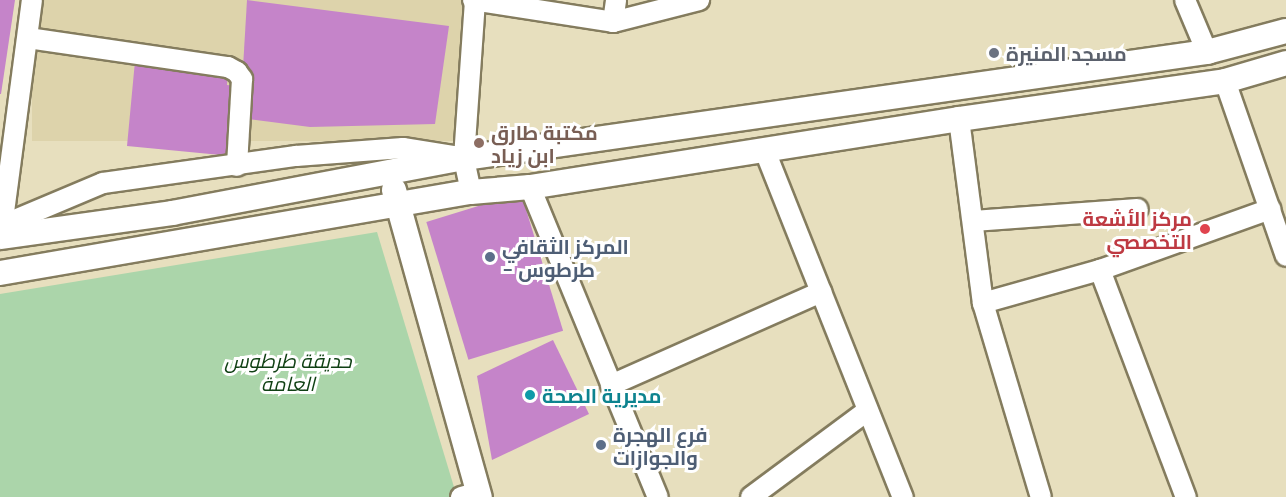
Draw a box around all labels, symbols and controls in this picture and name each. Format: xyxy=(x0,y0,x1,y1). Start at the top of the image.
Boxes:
place label: مسجد المنيرة xyxy=(1006,41,1127,65)
marker: مسجد المنيرة xyxy=(987,46,1001,60)
place label: مكتبة طارق ابن زياد xyxy=(491,120,598,167)
marker: مكتبة طارق ابن زياد xyxy=(472,136,486,150)
place label: مركز الأشعة التخصصي xyxy=(1082,206,1192,253)
marker: مركز الأشعة التخصصي xyxy=(1196,220,1214,238)
place label: المركز الثقافي - طرطوس xyxy=(502,234,629,281)
marker: المركز الثقافي - طرطوس xyxy=(483,250,497,264)
park label: حديقة طرطوس العامة xyxy=(224,349,352,396)
place label: مديرية الصحة xyxy=(542,383,662,407)
marker: مديرية الصحة xyxy=(523,388,537,402)
place label: فرع الهجرة والجوازات xyxy=(613,422,708,469)
marker: فرع الهجرة والجوازات xyxy=(594,438,608,452)

